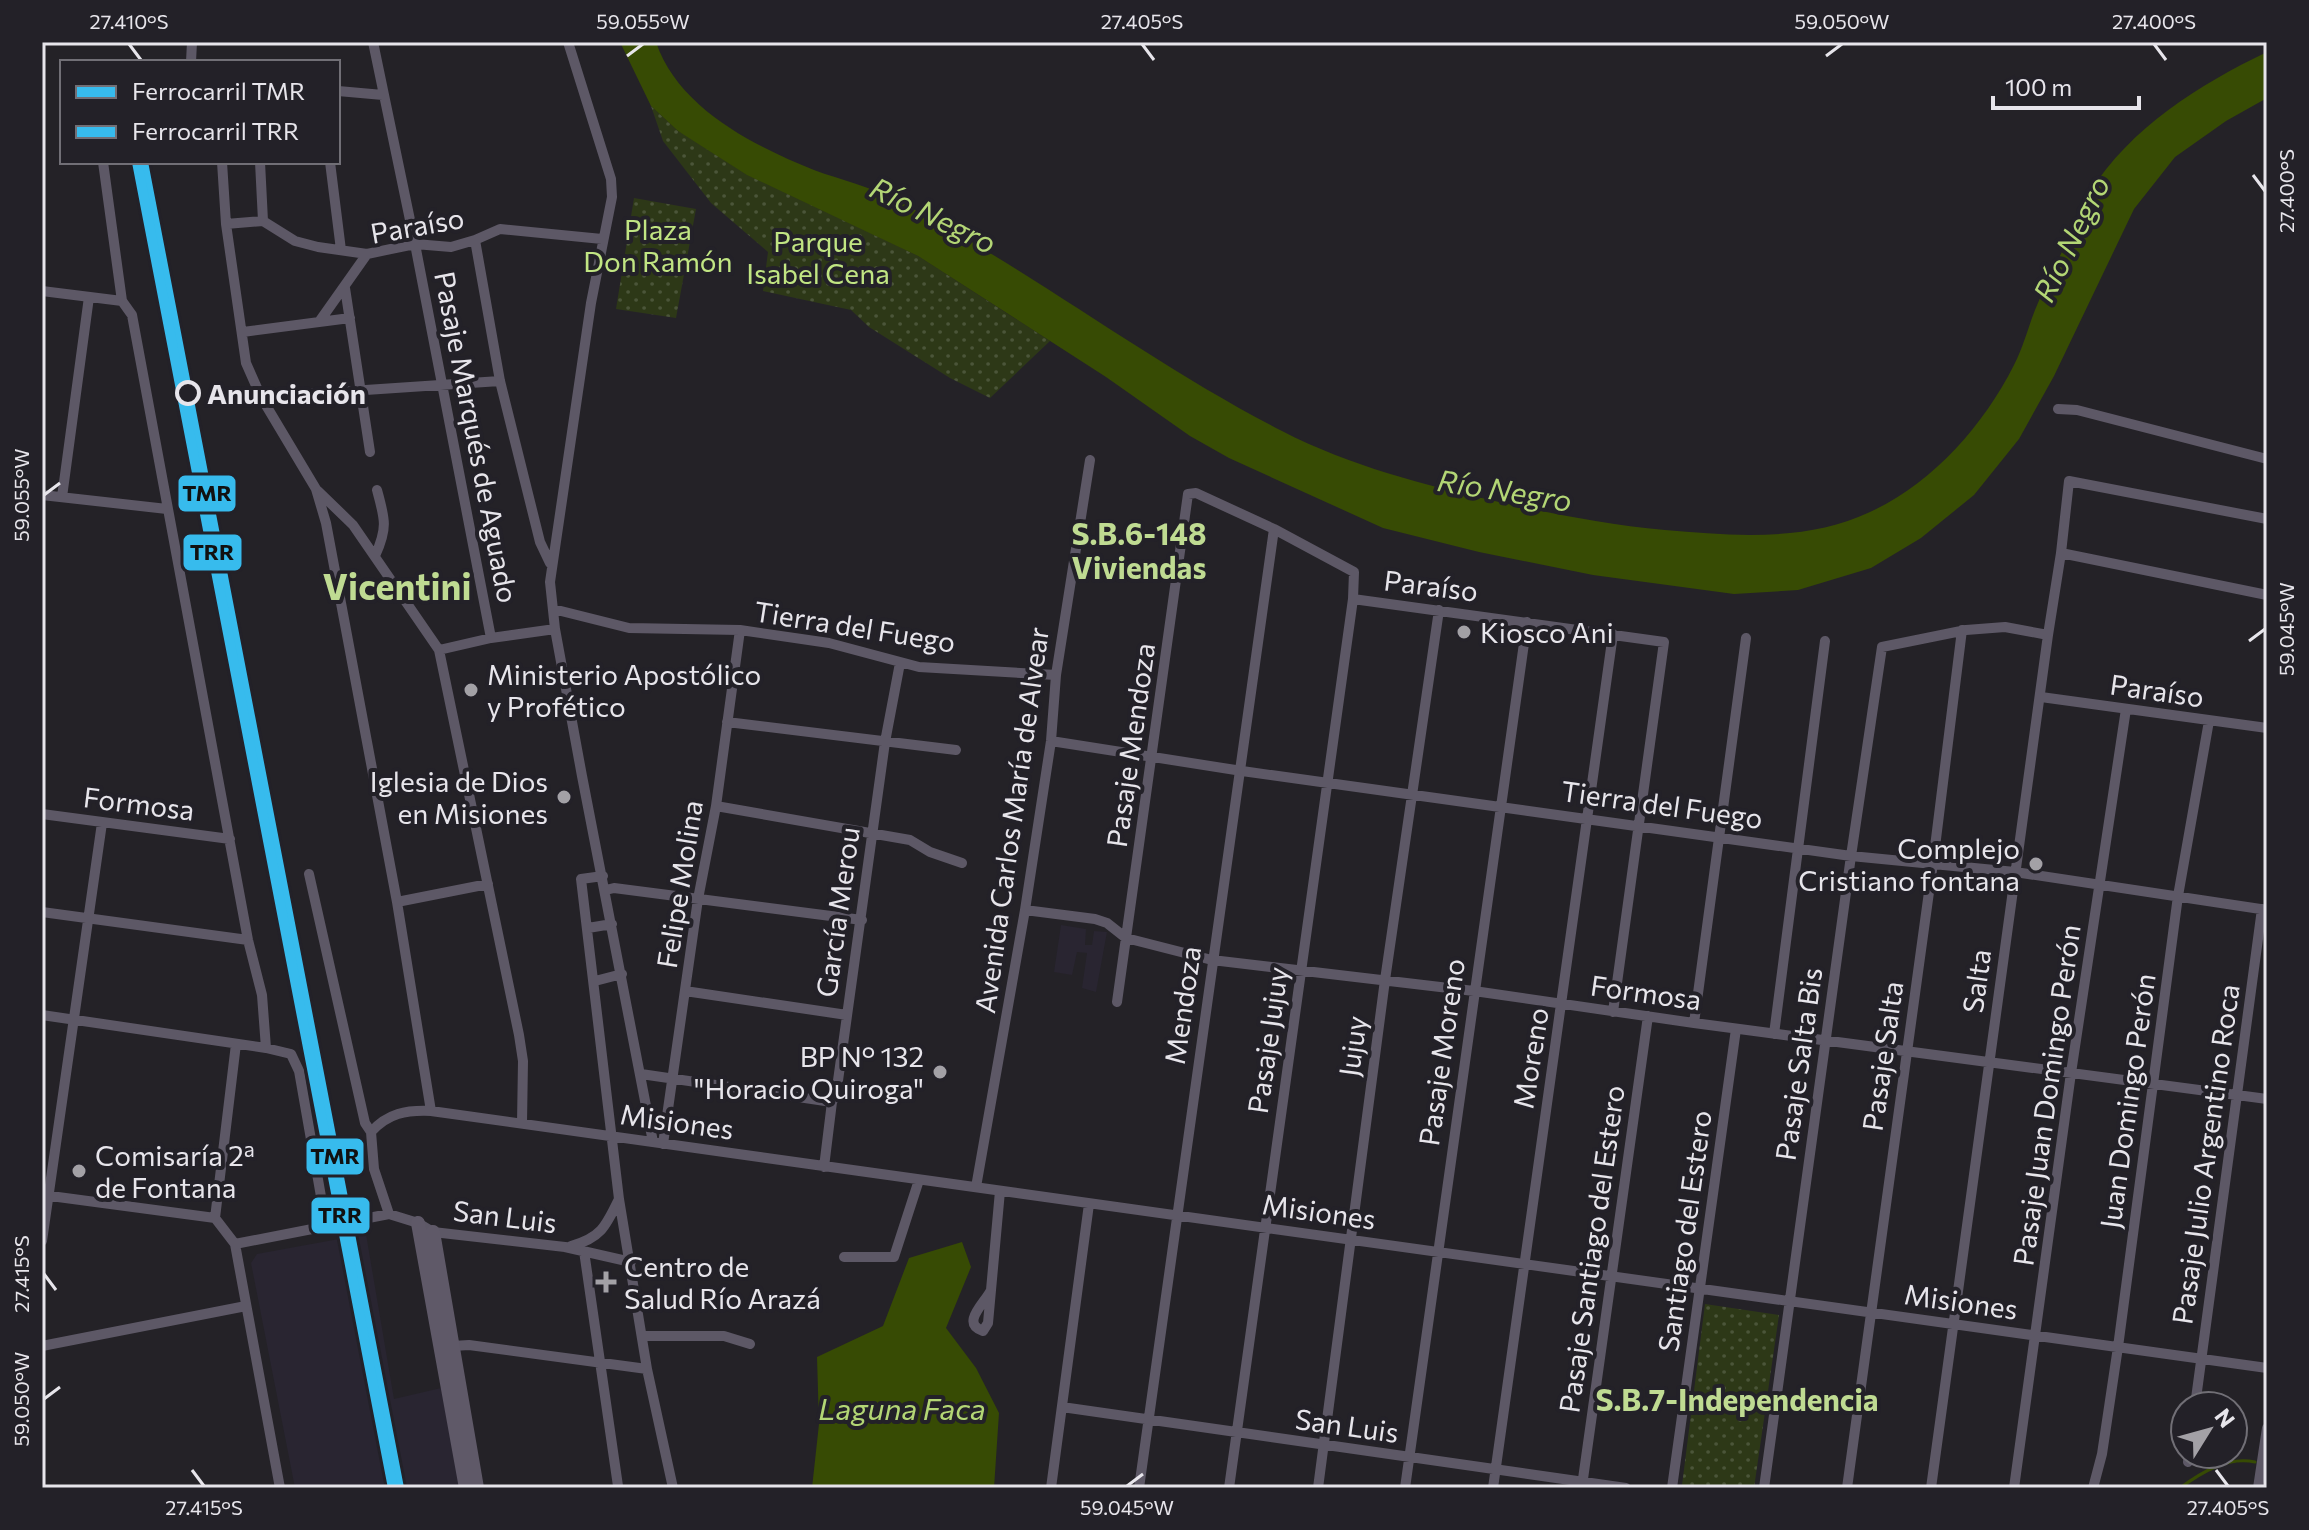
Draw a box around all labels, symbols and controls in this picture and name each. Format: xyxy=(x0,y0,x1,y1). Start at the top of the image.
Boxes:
text: 27.410°S xyxy=(90,9,168,33)
text: 59.055°W xyxy=(596,9,690,33)
text: 27.405°S xyxy=(1101,9,1183,33)
text: 59.050°W xyxy=(1794,9,1890,33)
text: 27.400°S xyxy=(2112,9,2196,33)
legend xyxy=(60,60,340,164)
scale bar xyxy=(1993,60,2139,110)
text: 100 m xyxy=(2005,72,2072,101)
text: Ferrocarril TMR xyxy=(132,76,305,105)
text: Ferrocarril TRR xyxy=(132,116,299,145)
text: 27.400°S xyxy=(2274,149,2298,233)
water label: Río Negro xyxy=(865,168,1003,260)
water label: Río Negro xyxy=(2024,169,2116,307)
street label: Paraíso xyxy=(368,200,466,250)
park label: Plaza Don Ramón xyxy=(583,212,733,278)
park label: Parque Isabel Cena xyxy=(746,224,890,290)
street label: Pasaje Marqués de Aguado xyxy=(428,268,526,606)
place label: Anunciación xyxy=(207,376,366,410)
marker: Anunciación xyxy=(176,381,200,405)
text: 59.055°W xyxy=(9,448,33,542)
water label: Río Negro xyxy=(1435,460,1575,518)
line badge: TMR xyxy=(177,474,237,513)
text: TMR xyxy=(182,479,232,506)
district label: S.B.6-148 Viviendas xyxy=(1071,514,1207,585)
line badge: TRR xyxy=(182,533,243,572)
text: TRR xyxy=(190,538,234,565)
street label: Paraíso xyxy=(1382,562,1480,608)
district label: Vicentini xyxy=(323,563,471,607)
text: 59.045°W xyxy=(2274,582,2298,676)
street label: Tierra del Fuego xyxy=(752,593,958,659)
place label: Kiosco Ani xyxy=(1480,615,1614,649)
marker: Kiosco Ani xyxy=(1455,623,1473,641)
street label: Avenida Carlos María de Alvear xyxy=(967,625,1055,1015)
street label: Pasaje Mendoza xyxy=(1099,641,1161,849)
place label: Ministerio Apostólico y Profético xyxy=(487,657,761,723)
street label: Paraíso xyxy=(2108,667,2206,713)
marker: Ministerio Apostólico y Profético xyxy=(462,681,480,699)
place label: Iglesia de Dios en Misiones xyxy=(370,764,548,830)
street label: Tierra del Fuego xyxy=(1559,773,1765,835)
street label: Formosa xyxy=(82,779,196,827)
marker: Iglesia de Dios en Misiones xyxy=(555,788,573,806)
street label: Felipe Molina xyxy=(649,798,709,970)
street label: García Merou xyxy=(808,825,866,999)
place label: Complejo Cristiano fontana xyxy=(1798,831,2020,897)
marker: Complejo Cristiano fontana xyxy=(2027,855,2045,873)
street label: Pasaje Juan Domingo Perón xyxy=(2005,922,2087,1268)
street label: Mendoza xyxy=(1157,944,1207,1066)
street label: Salta xyxy=(1955,947,1997,1015)
street label: Pasaje Moreno xyxy=(1411,956,1471,1148)
street label: Pasaje Jujuy xyxy=(1240,964,1294,1116)
street label: Pasaje Salta Bis xyxy=(1768,965,1828,1163)
street label: Formosa xyxy=(1588,967,1704,1017)
street label: Juan Domingo Perón xyxy=(2092,971,2162,1231)
street label: Pasaje Salta xyxy=(1855,979,1909,1133)
street label: Pasaje Julio Argentino Roca xyxy=(2164,982,2246,1326)
street label: Moreno xyxy=(1505,1005,1555,1111)
street label: Jujuy xyxy=(1331,1013,1373,1079)
place label: BP N° 132 "Horacio Quiroga" xyxy=(694,1039,924,1105)
marker: BP N° 132 "Horacio Quiroga" xyxy=(931,1063,949,1081)
street label: Pasaje Santiago del Estero xyxy=(1551,1083,1631,1415)
street label: Misiones xyxy=(618,1096,736,1146)
street label: Santiago del Estero xyxy=(1650,1108,1718,1354)
line badge: TMR xyxy=(305,1137,365,1176)
place label: Comisaría 2ª de Fontana xyxy=(95,1138,255,1204)
text: TMR xyxy=(310,1142,360,1169)
marker: Comisaría 2ª de Fontana xyxy=(70,1162,88,1180)
street label: Misiones xyxy=(1260,1186,1378,1236)
street label: San Luis xyxy=(451,1193,559,1239)
line badge: TRR xyxy=(310,1196,371,1235)
text: TRR xyxy=(318,1201,362,1228)
text: 27.415°S xyxy=(9,1235,33,1313)
place label: Centro de Salud Río Arazá xyxy=(624,1249,821,1315)
marker: Centro de Salud Río Arazá xyxy=(595,1271,617,1293)
street label: Misiones xyxy=(1902,1276,2020,1326)
text: 59.050°W xyxy=(9,1351,33,1447)
district label: S.B.7-Independencia xyxy=(1595,1380,1879,1417)
water label: Laguna Faca xyxy=(818,1389,986,1426)
north arrow xyxy=(2169,1390,2249,1470)
street label: San Luis xyxy=(1293,1401,1401,1449)
text: N xyxy=(2210,1403,2241,1432)
text: 27.415°S xyxy=(165,1495,243,1519)
text: 59.045°W xyxy=(1080,1495,1174,1519)
text: 27.405°S xyxy=(2187,1495,2269,1519)

